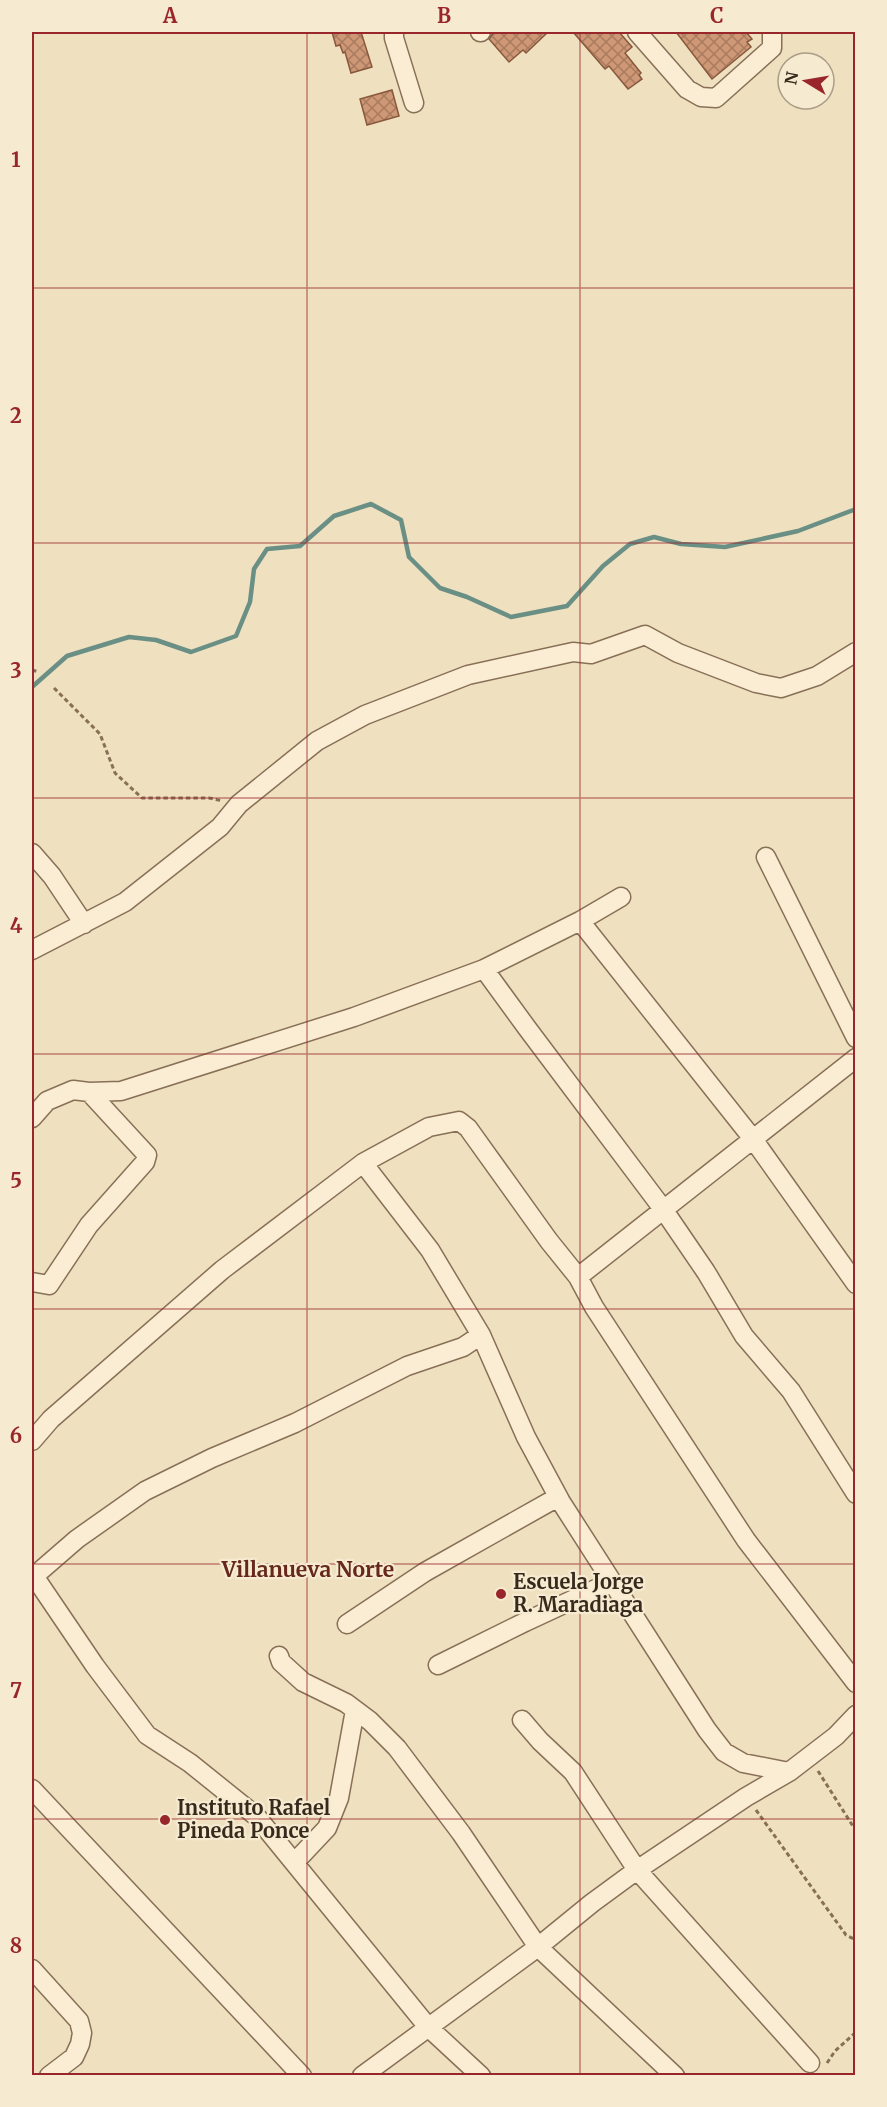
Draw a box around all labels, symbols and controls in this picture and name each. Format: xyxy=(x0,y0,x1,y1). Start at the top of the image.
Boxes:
text: A xyxy=(162,3,178,28)
text: B xyxy=(437,3,451,28)
text: C xyxy=(710,3,724,28)
north arrow xyxy=(776,51,836,111)
text: N xyxy=(780,70,802,86)
text: 1 xyxy=(11,147,21,172)
text: 2 xyxy=(10,403,22,428)
text: 3 xyxy=(10,658,22,683)
text: 4 xyxy=(10,913,23,938)
text: 5 xyxy=(10,1168,22,1193)
text: 6 xyxy=(10,1423,22,1448)
district label: Villanueva Norte xyxy=(221,1556,394,1583)
place label: Escuela Jorge R. Maradiaga xyxy=(513,1569,644,1617)
marker: Escuela Jorge R. Maradiaga xyxy=(494,1587,508,1601)
text: 7 xyxy=(10,1678,22,1703)
place label: Instituto Rafael Pineda Ponce xyxy=(177,1795,331,1843)
marker: Instituto Rafael Pineda Ponce xyxy=(158,1813,172,1827)
text: 8 xyxy=(10,1933,22,1958)

